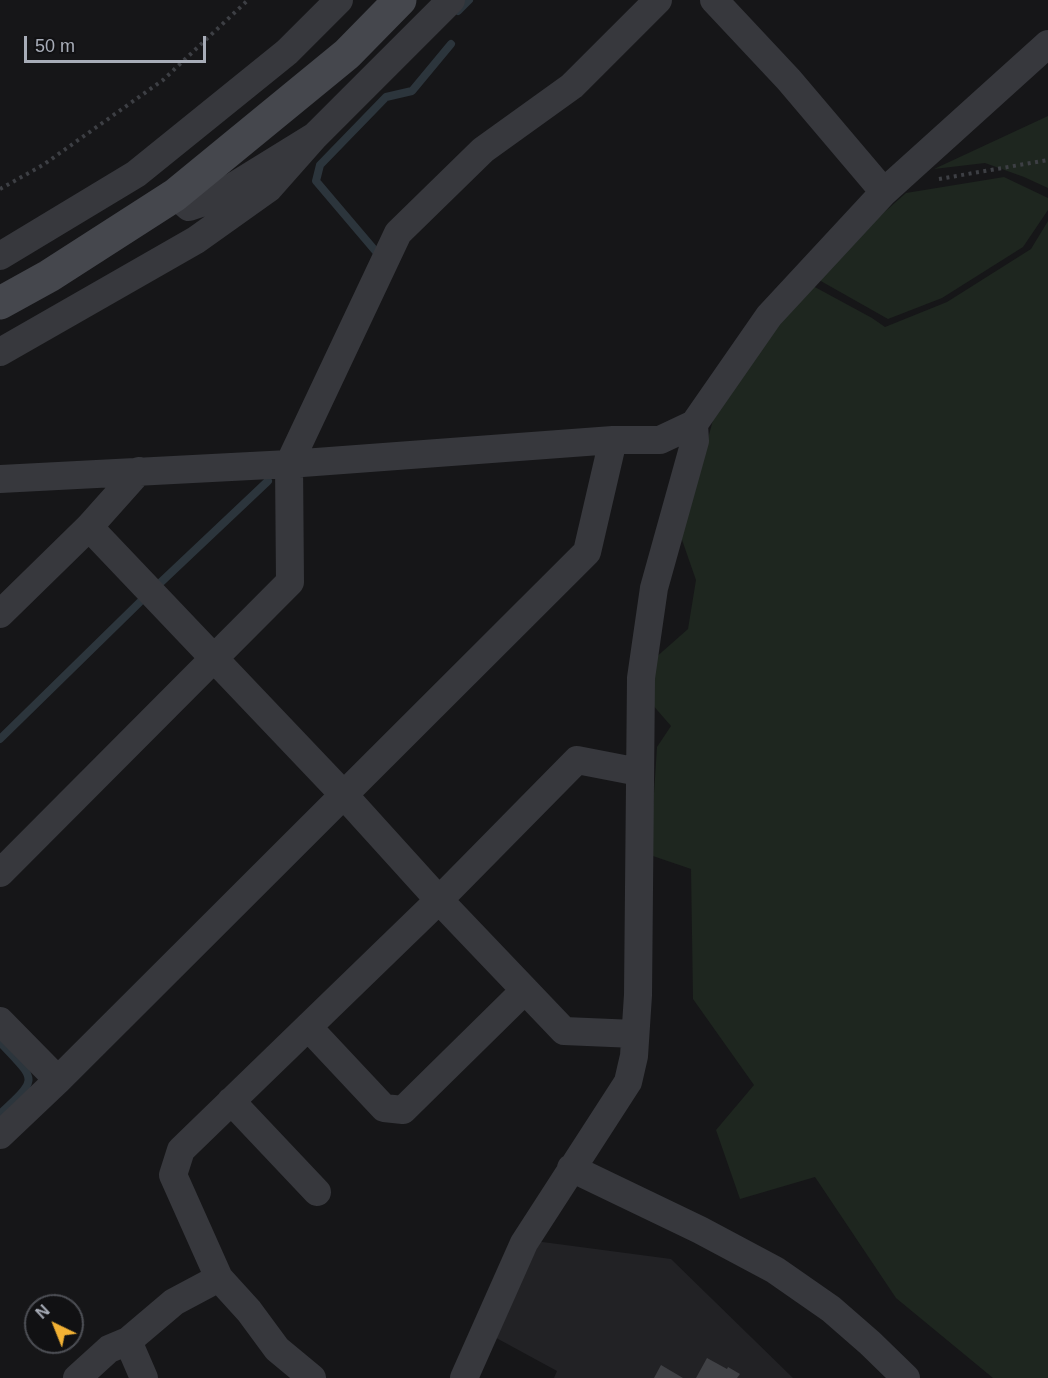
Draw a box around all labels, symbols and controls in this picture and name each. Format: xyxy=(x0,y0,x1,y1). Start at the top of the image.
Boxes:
scale bar xyxy=(27,24,208,62)
text: 50 m xyxy=(35,36,75,56)
north arrow xyxy=(24,1294,84,1354)
text: N xyxy=(33,1302,53,1322)

